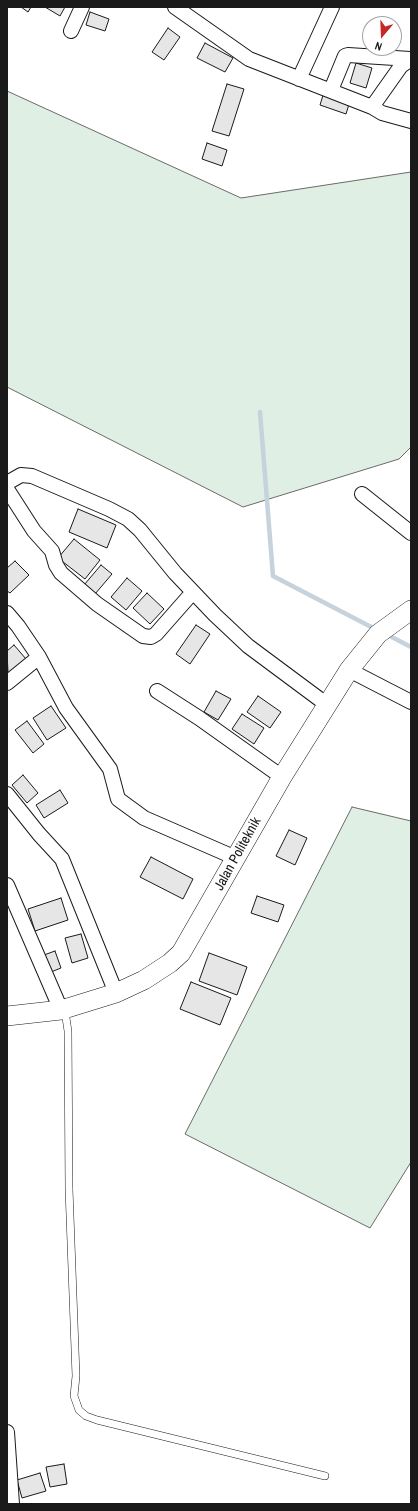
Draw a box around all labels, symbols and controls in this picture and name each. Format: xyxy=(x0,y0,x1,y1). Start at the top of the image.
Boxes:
north arrow xyxy=(362,16,402,56)
text: N xyxy=(373,39,384,54)
street label: Jalan Politeknik xyxy=(211,814,265,894)

